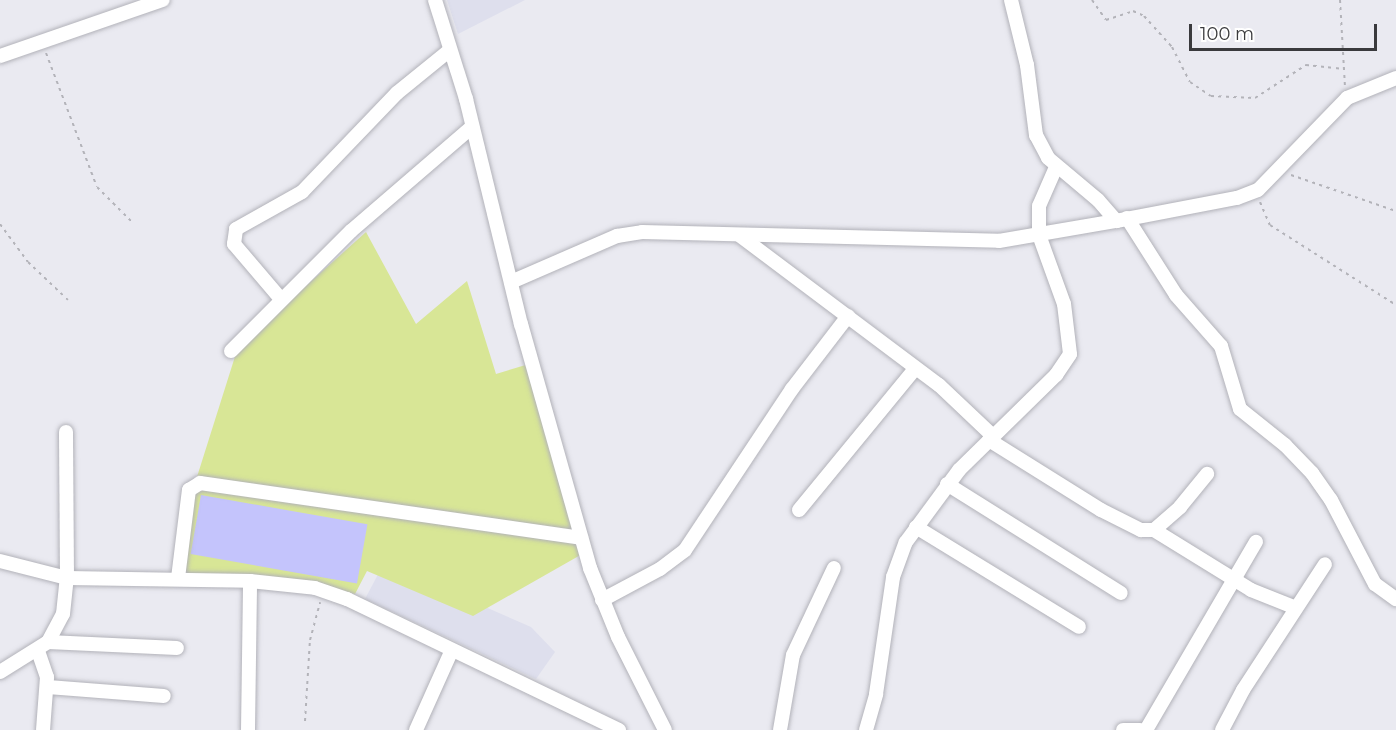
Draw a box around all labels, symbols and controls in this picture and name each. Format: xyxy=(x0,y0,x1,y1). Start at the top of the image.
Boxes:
scale bar xyxy=(1192,12,1380,50)
text: 100 m xyxy=(1200,23,1254,45)

